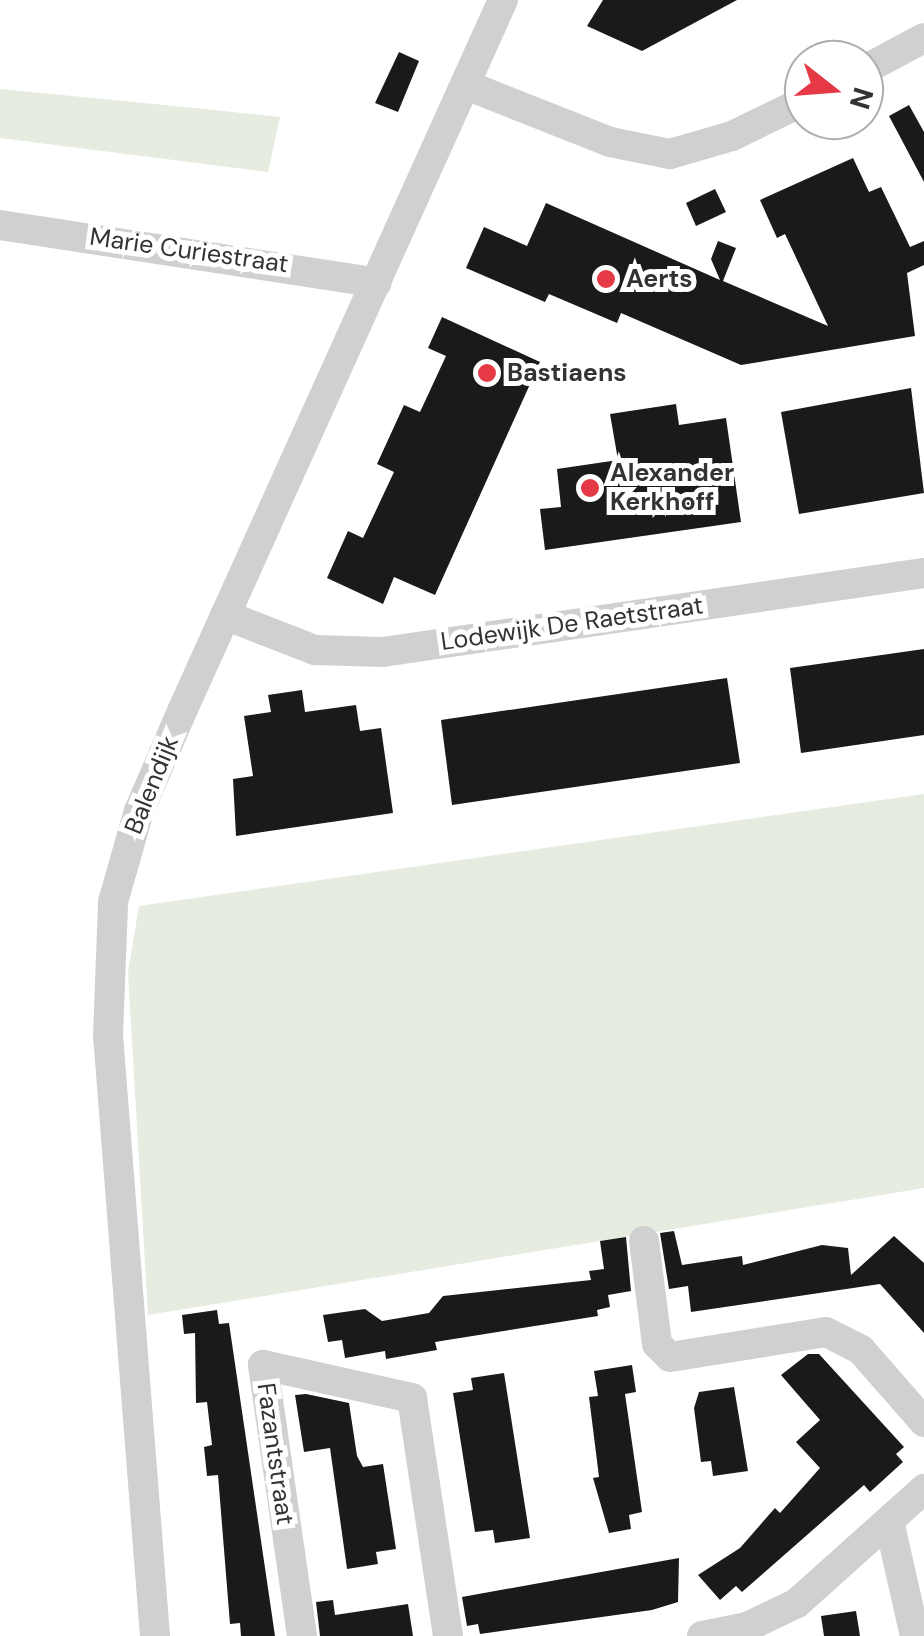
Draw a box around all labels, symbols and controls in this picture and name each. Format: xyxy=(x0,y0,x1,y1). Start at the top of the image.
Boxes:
north arrow xyxy=(784,40,884,140)
text: N xyxy=(841,83,882,113)
street label: Marie Curiestraat xyxy=(88,222,290,280)
place label: Aerts xyxy=(626,264,693,294)
marker: Aerts xyxy=(595,268,617,290)
place label: Bastiaens xyxy=(507,358,627,388)
marker: Bastiaens xyxy=(476,362,498,384)
place label: Alexander Kerkhoff xyxy=(610,459,734,518)
marker: Alexander Kerkhoff xyxy=(579,477,601,499)
street label: Lodewijk De Raetstraat xyxy=(439,591,705,657)
street label: Balendijk xyxy=(119,732,185,838)
street label: Fazantstraat xyxy=(250,1381,300,1527)

